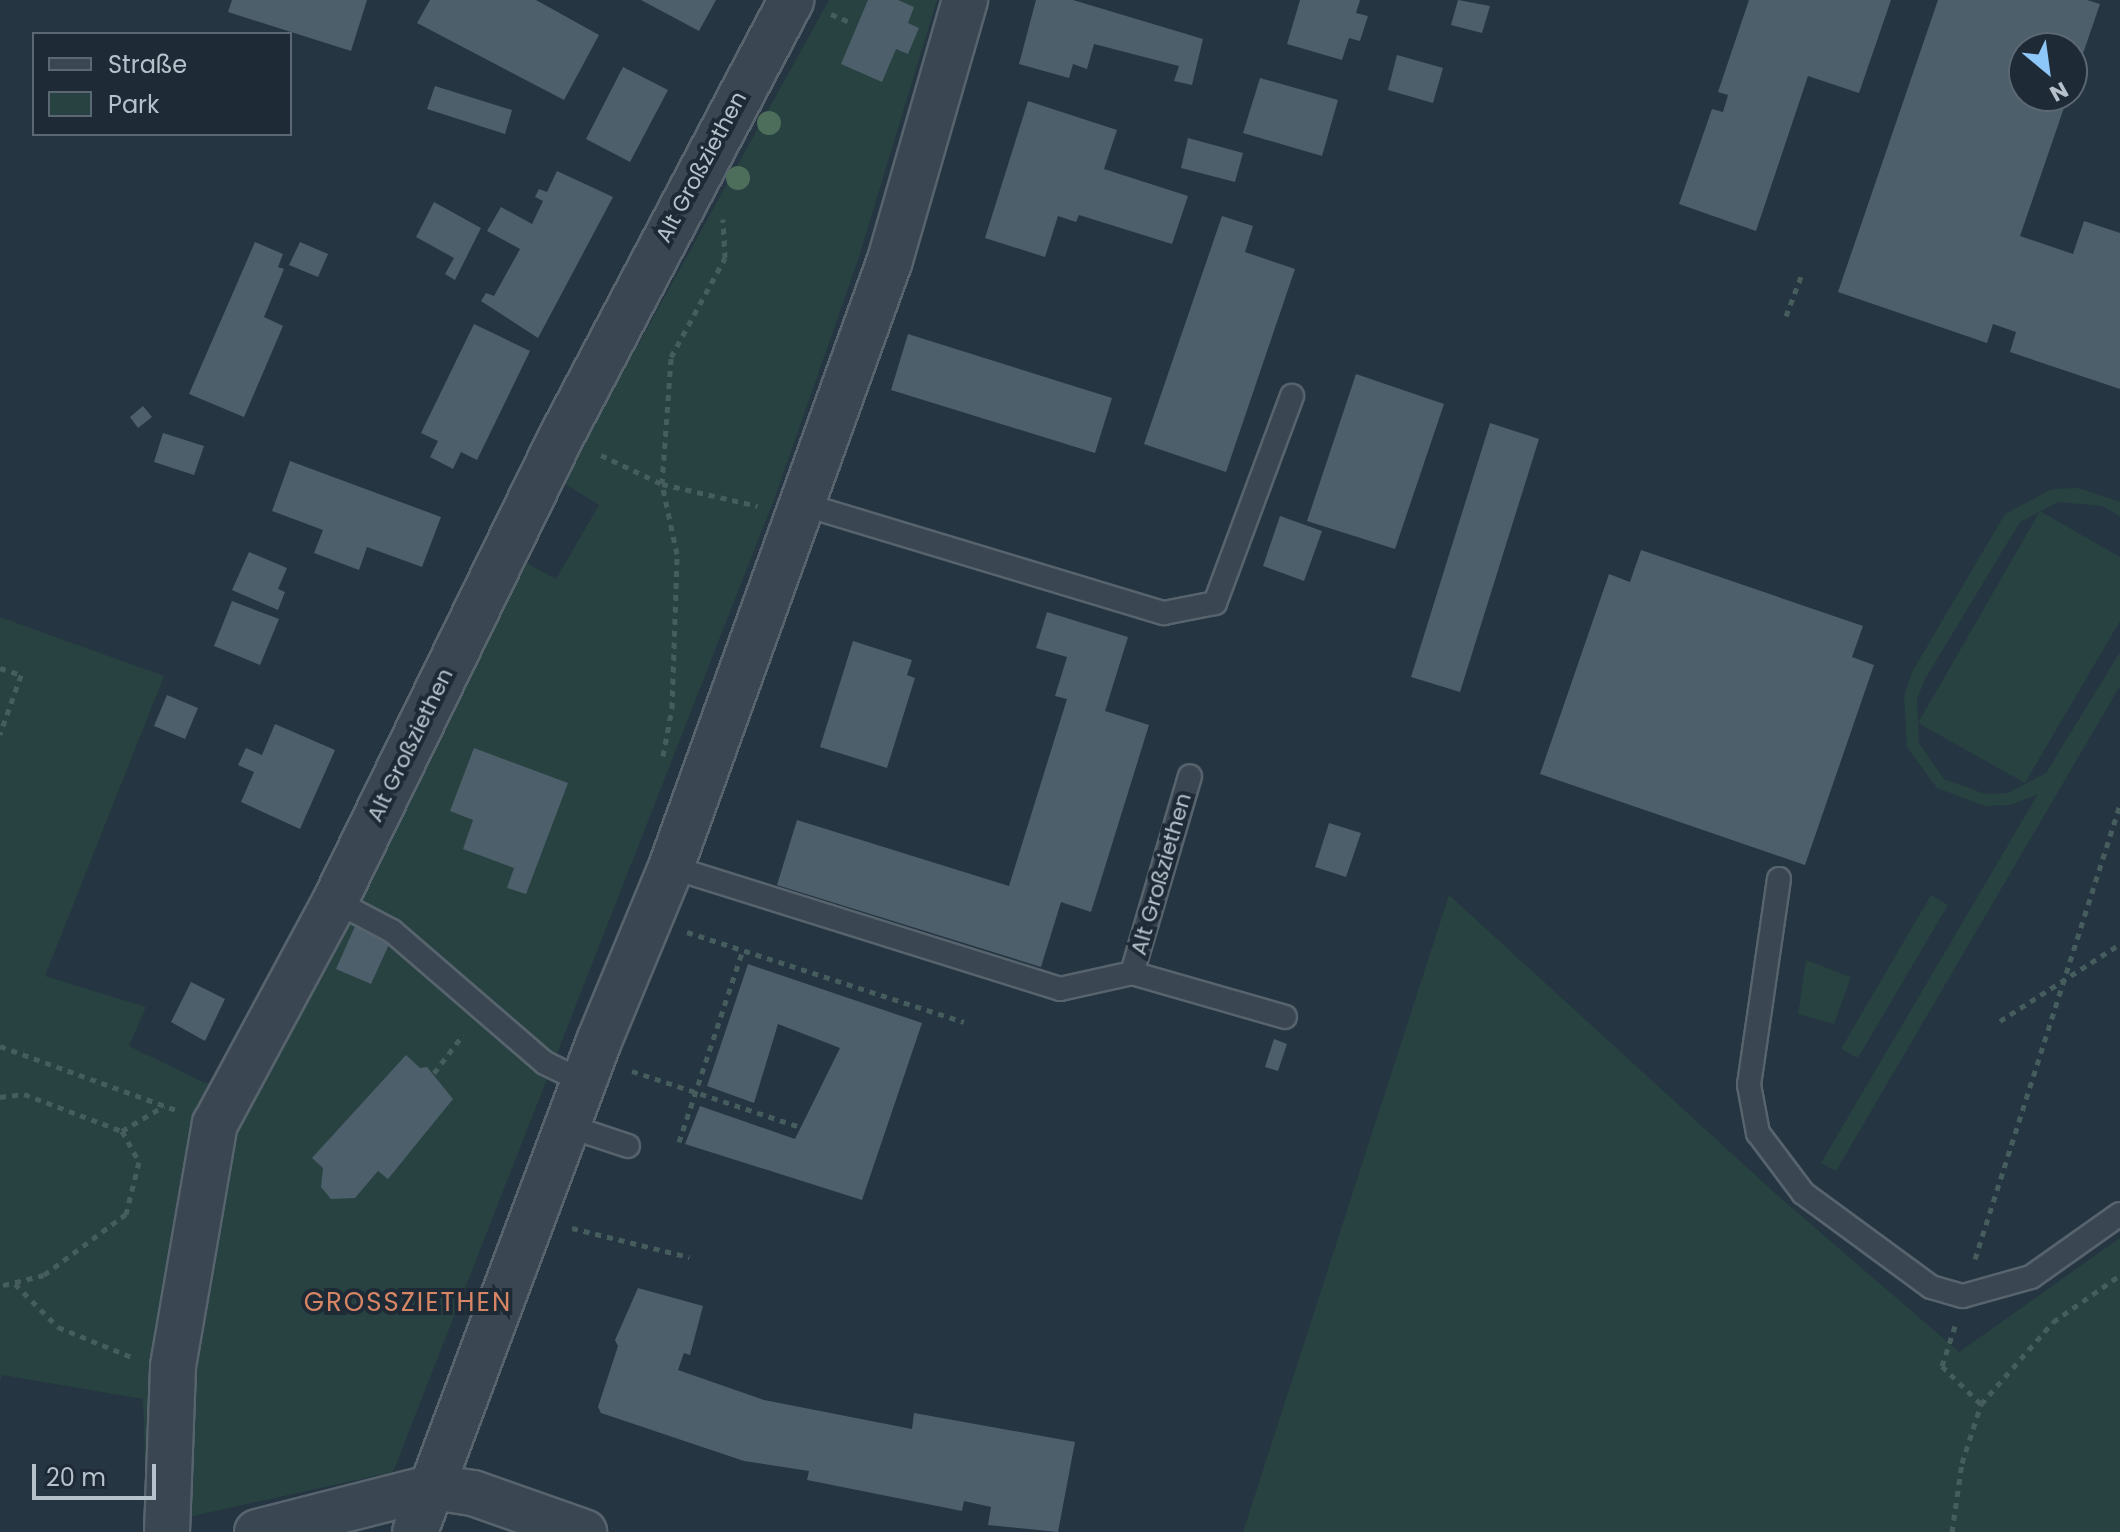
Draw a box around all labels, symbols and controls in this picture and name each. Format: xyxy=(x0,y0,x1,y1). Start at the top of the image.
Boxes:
legend xyxy=(32,32,292,136)
north arrow xyxy=(2008,32,2088,112)
text: Straße xyxy=(108,48,187,81)
text: N xyxy=(2044,74,2074,109)
street label: Alt Großziethen xyxy=(650,87,752,247)
text: Park xyxy=(108,88,159,121)
street label: Alt Großziethen xyxy=(361,664,459,826)
street label: Alt Großziethen xyxy=(1125,790,1197,958)
district label: GROSSZIETHEN xyxy=(304,1287,512,1319)
scale bar xyxy=(36,1448,160,1498)
text: 20 m xyxy=(46,1461,106,1494)

